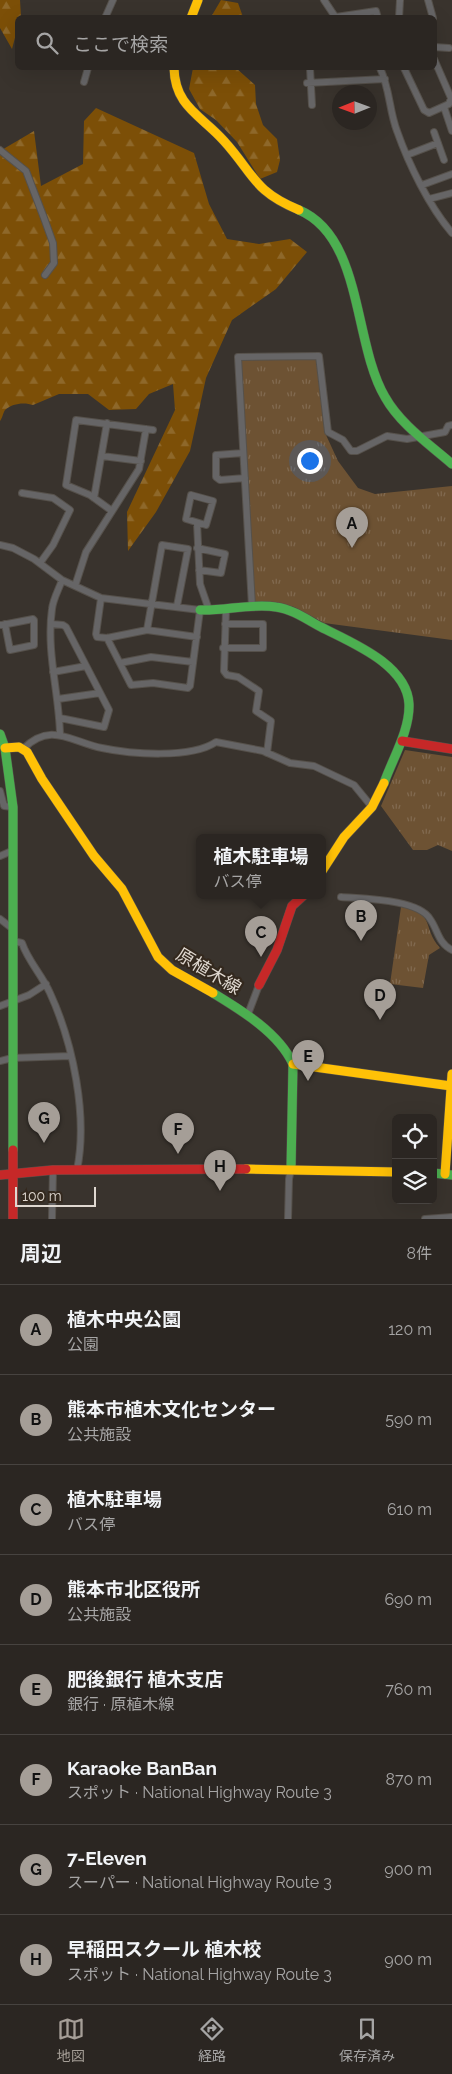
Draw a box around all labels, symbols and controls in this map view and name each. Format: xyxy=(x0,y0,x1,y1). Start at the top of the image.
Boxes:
search box xyxy=(15,15,437,70)
icon: search xyxy=(33,29,61,57)
text: ここで検索 xyxy=(73,33,168,55)
north arrow xyxy=(332,85,377,130)
your location xyxy=(297,448,323,474)
pin: A xyxy=(336,507,368,548)
popup xyxy=(196,834,326,899)
text: 植木駐車場 xyxy=(213,845,309,867)
text: バス停 xyxy=(213,872,262,891)
pin: B xyxy=(345,900,377,941)
pin: C xyxy=(245,916,277,957)
street label: 原植木線 xyxy=(173,943,245,999)
pin: D xyxy=(364,979,396,1020)
pin: E xyxy=(292,1040,324,1081)
pin: G xyxy=(28,1102,60,1143)
pin: F xyxy=(162,1113,194,1154)
map controls xyxy=(392,1114,437,1204)
button: locate xyxy=(392,1114,437,1159)
pin: H xyxy=(204,1150,236,1191)
button: layers xyxy=(392,1159,437,1204)
scale bar xyxy=(15,1184,96,1207)
text: 100 m xyxy=(22,1188,62,1204)
text: 周辺 xyxy=(20,1241,62,1266)
text: 8件 xyxy=(407,1244,432,1263)
text: 植木中央公園 xyxy=(67,1308,181,1330)
text: A xyxy=(31,1320,41,1339)
text: 120 m xyxy=(388,1320,432,1339)
text: 公園 xyxy=(67,1335,99,1354)
text: 熊本市植木文化センター xyxy=(67,1398,276,1420)
text: B xyxy=(31,1410,41,1429)
text: 590 m xyxy=(385,1410,432,1429)
text: 公共施設 xyxy=(67,1425,131,1444)
text: 植木駐車場 xyxy=(67,1488,162,1510)
text: C xyxy=(31,1500,41,1519)
text: 610 m xyxy=(387,1500,432,1519)
text: バス停 xyxy=(67,1515,115,1534)
text: 熊本市北区役所 xyxy=(67,1578,200,1600)
text: D xyxy=(30,1590,42,1609)
text: 690 m xyxy=(384,1590,432,1609)
text: 公共施設 xyxy=(67,1605,131,1624)
text: 肥後銀行 植木支店 xyxy=(67,1668,224,1690)
text: E xyxy=(31,1680,41,1699)
text: 760 m xyxy=(385,1680,432,1699)
text: 銀行 · 原植木線 xyxy=(67,1695,174,1714)
text: Karaoke BanBan xyxy=(67,1757,217,1779)
text: F xyxy=(31,1770,41,1789)
text: 870 m xyxy=(385,1770,432,1789)
text: スポット · National Highway Route 3 xyxy=(67,1783,332,1802)
text: 7-Eleven xyxy=(67,1847,147,1869)
text: G xyxy=(30,1860,42,1879)
text: 900 m xyxy=(384,1860,432,1879)
text: スーパー · National Highway Route 3 xyxy=(67,1873,332,1892)
text: 早稲田スクール 植木校 xyxy=(67,1938,262,1960)
text: H xyxy=(30,1950,42,1969)
text: 900 m xyxy=(384,1950,432,1969)
text: スポット · National Highway Route 3 xyxy=(67,1965,332,1984)
tab: 地図 xyxy=(57,2015,85,2065)
tab: 経路 xyxy=(198,2015,226,2065)
tab: 保存済み xyxy=(339,2015,395,2065)

